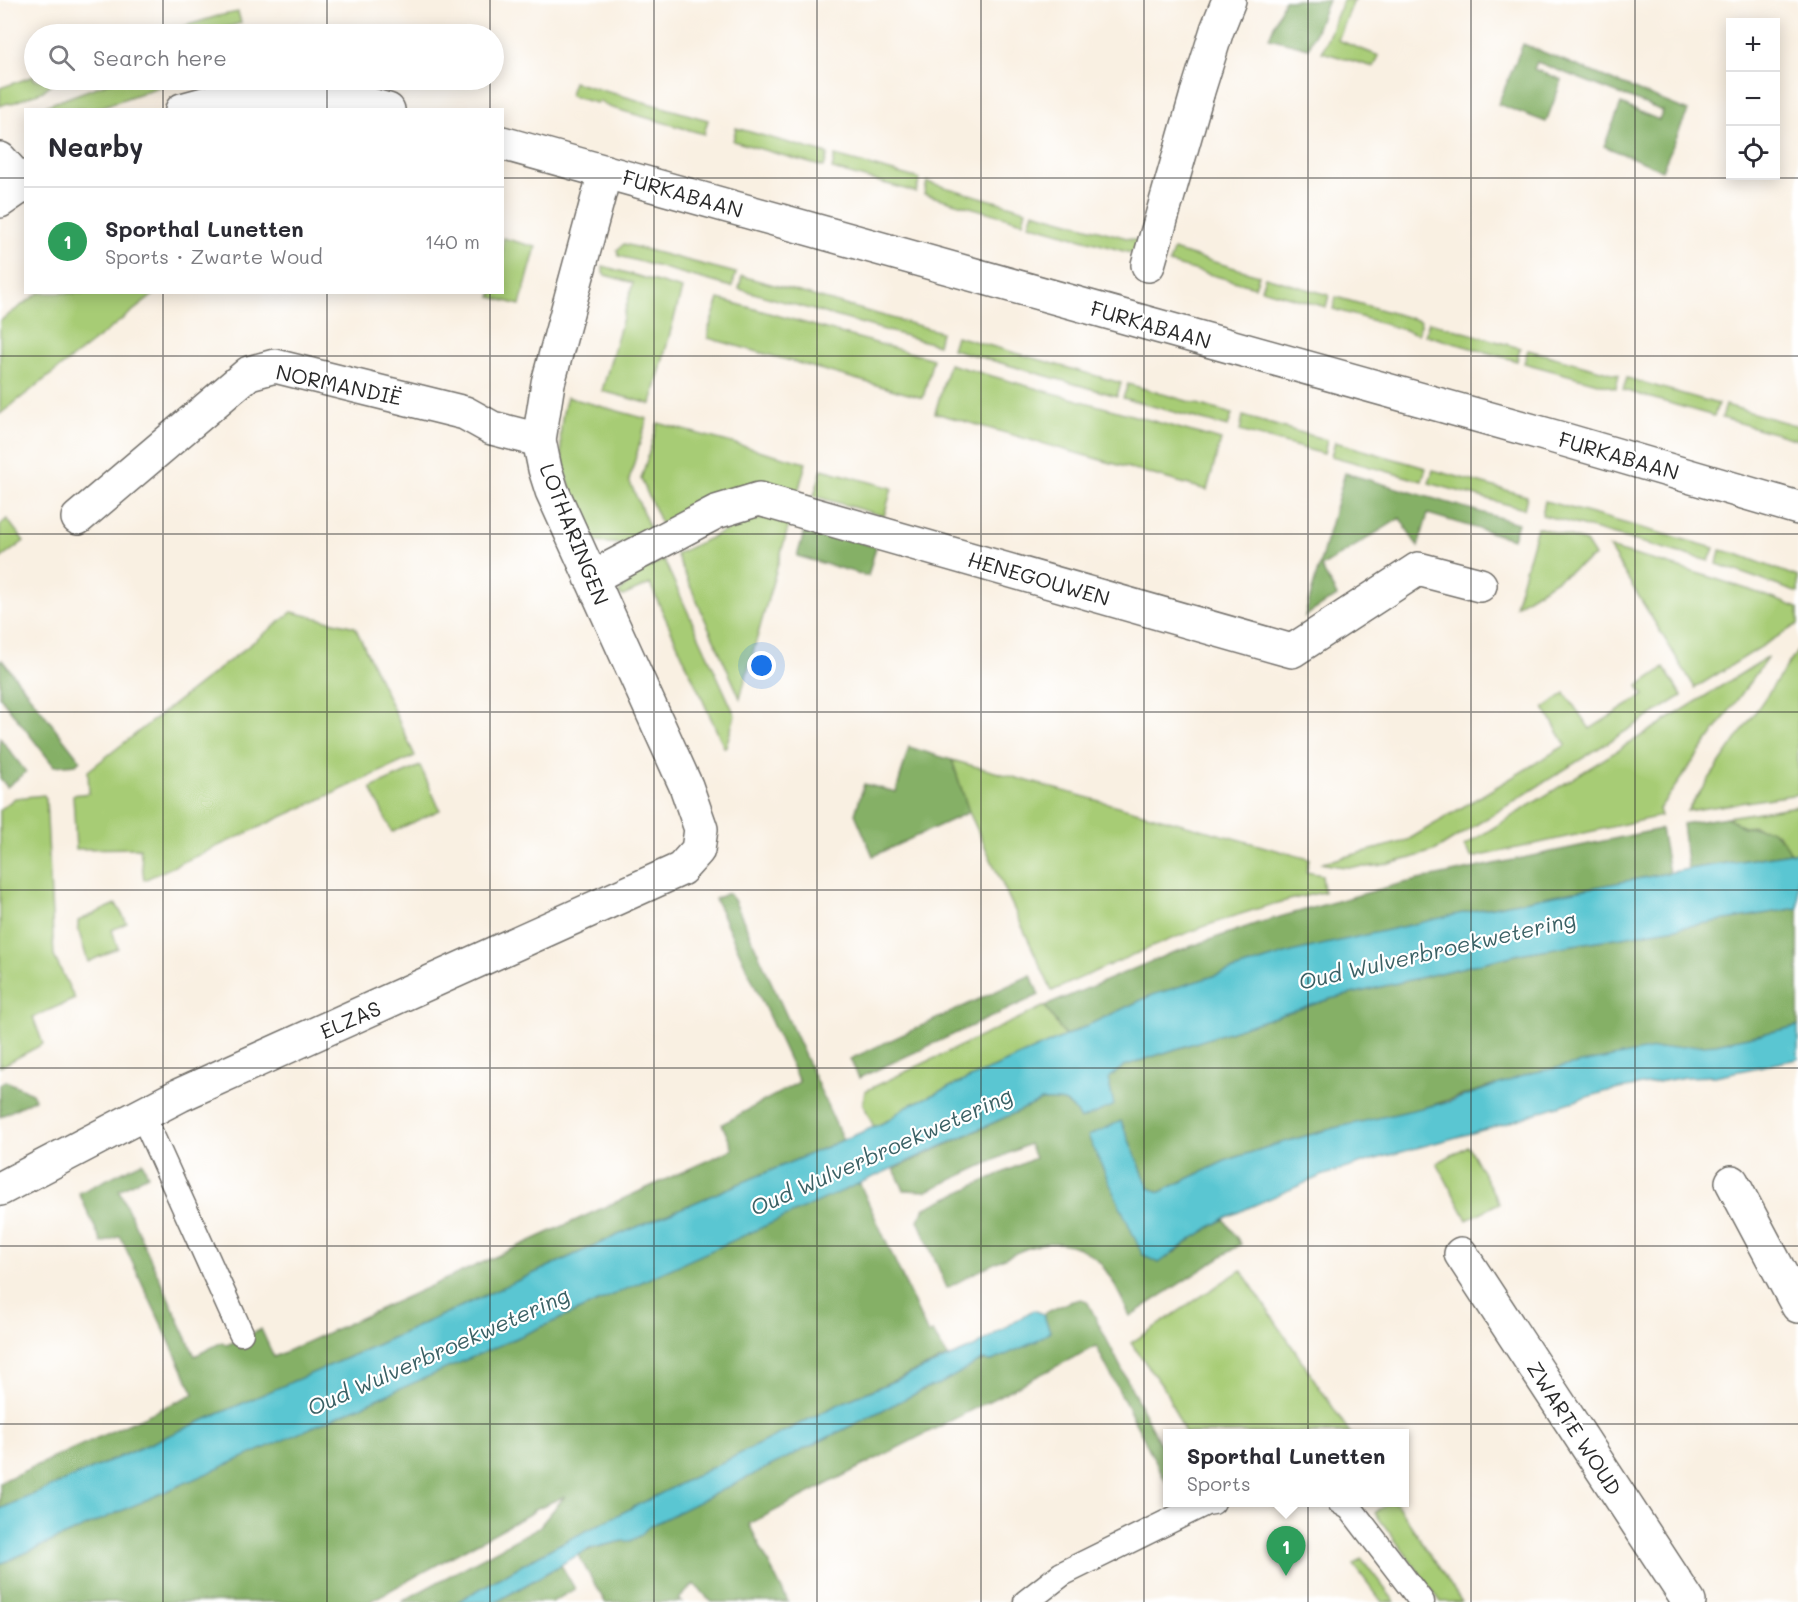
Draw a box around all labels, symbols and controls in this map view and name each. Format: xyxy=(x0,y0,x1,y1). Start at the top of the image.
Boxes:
map controls xyxy=(1726,18,1780,180)
button: + xyxy=(1726,18,1780,72)
search box xyxy=(24,24,504,90)
icon: search xyxy=(45,41,78,74)
text: Search here xyxy=(93,43,227,72)
button: − xyxy=(1726,72,1780,126)
button: locate xyxy=(1726,126,1780,180)
text: Nearby xyxy=(48,130,143,164)
street label: FURKABAAN xyxy=(620,163,746,223)
text: Sporthal Lunetten xyxy=(105,214,304,243)
text: 1 xyxy=(63,228,72,254)
text: 140 m xyxy=(425,228,480,254)
text: Sports · Zwarte Woud xyxy=(105,243,323,269)
street label: FURKABAAN xyxy=(1088,294,1214,354)
street label: NORMANDIË xyxy=(274,357,404,411)
street label: FURKABAAN xyxy=(1556,425,1682,485)
street label: LOTHARINGEN xyxy=(534,459,616,609)
street label: HENEGOUWEN xyxy=(965,545,1113,611)
your location xyxy=(747,651,776,680)
water label: Oud Wulverbroekwetering xyxy=(1295,904,1579,996)
street label: ELZAS xyxy=(315,994,385,1044)
water label: Oud Wulverbroekwetering xyxy=(745,1080,1017,1222)
water label: Oud Wulverbroekwetering xyxy=(302,1280,574,1422)
street label: ZWARTE WOUD xyxy=(1522,1356,1628,1500)
popup xyxy=(1163,1429,1409,1507)
text: Sporthal Lunetten xyxy=(1187,1441,1385,1470)
text: Sports xyxy=(1187,1470,1251,1496)
pin: 1 xyxy=(1266,1526,1306,1576)

